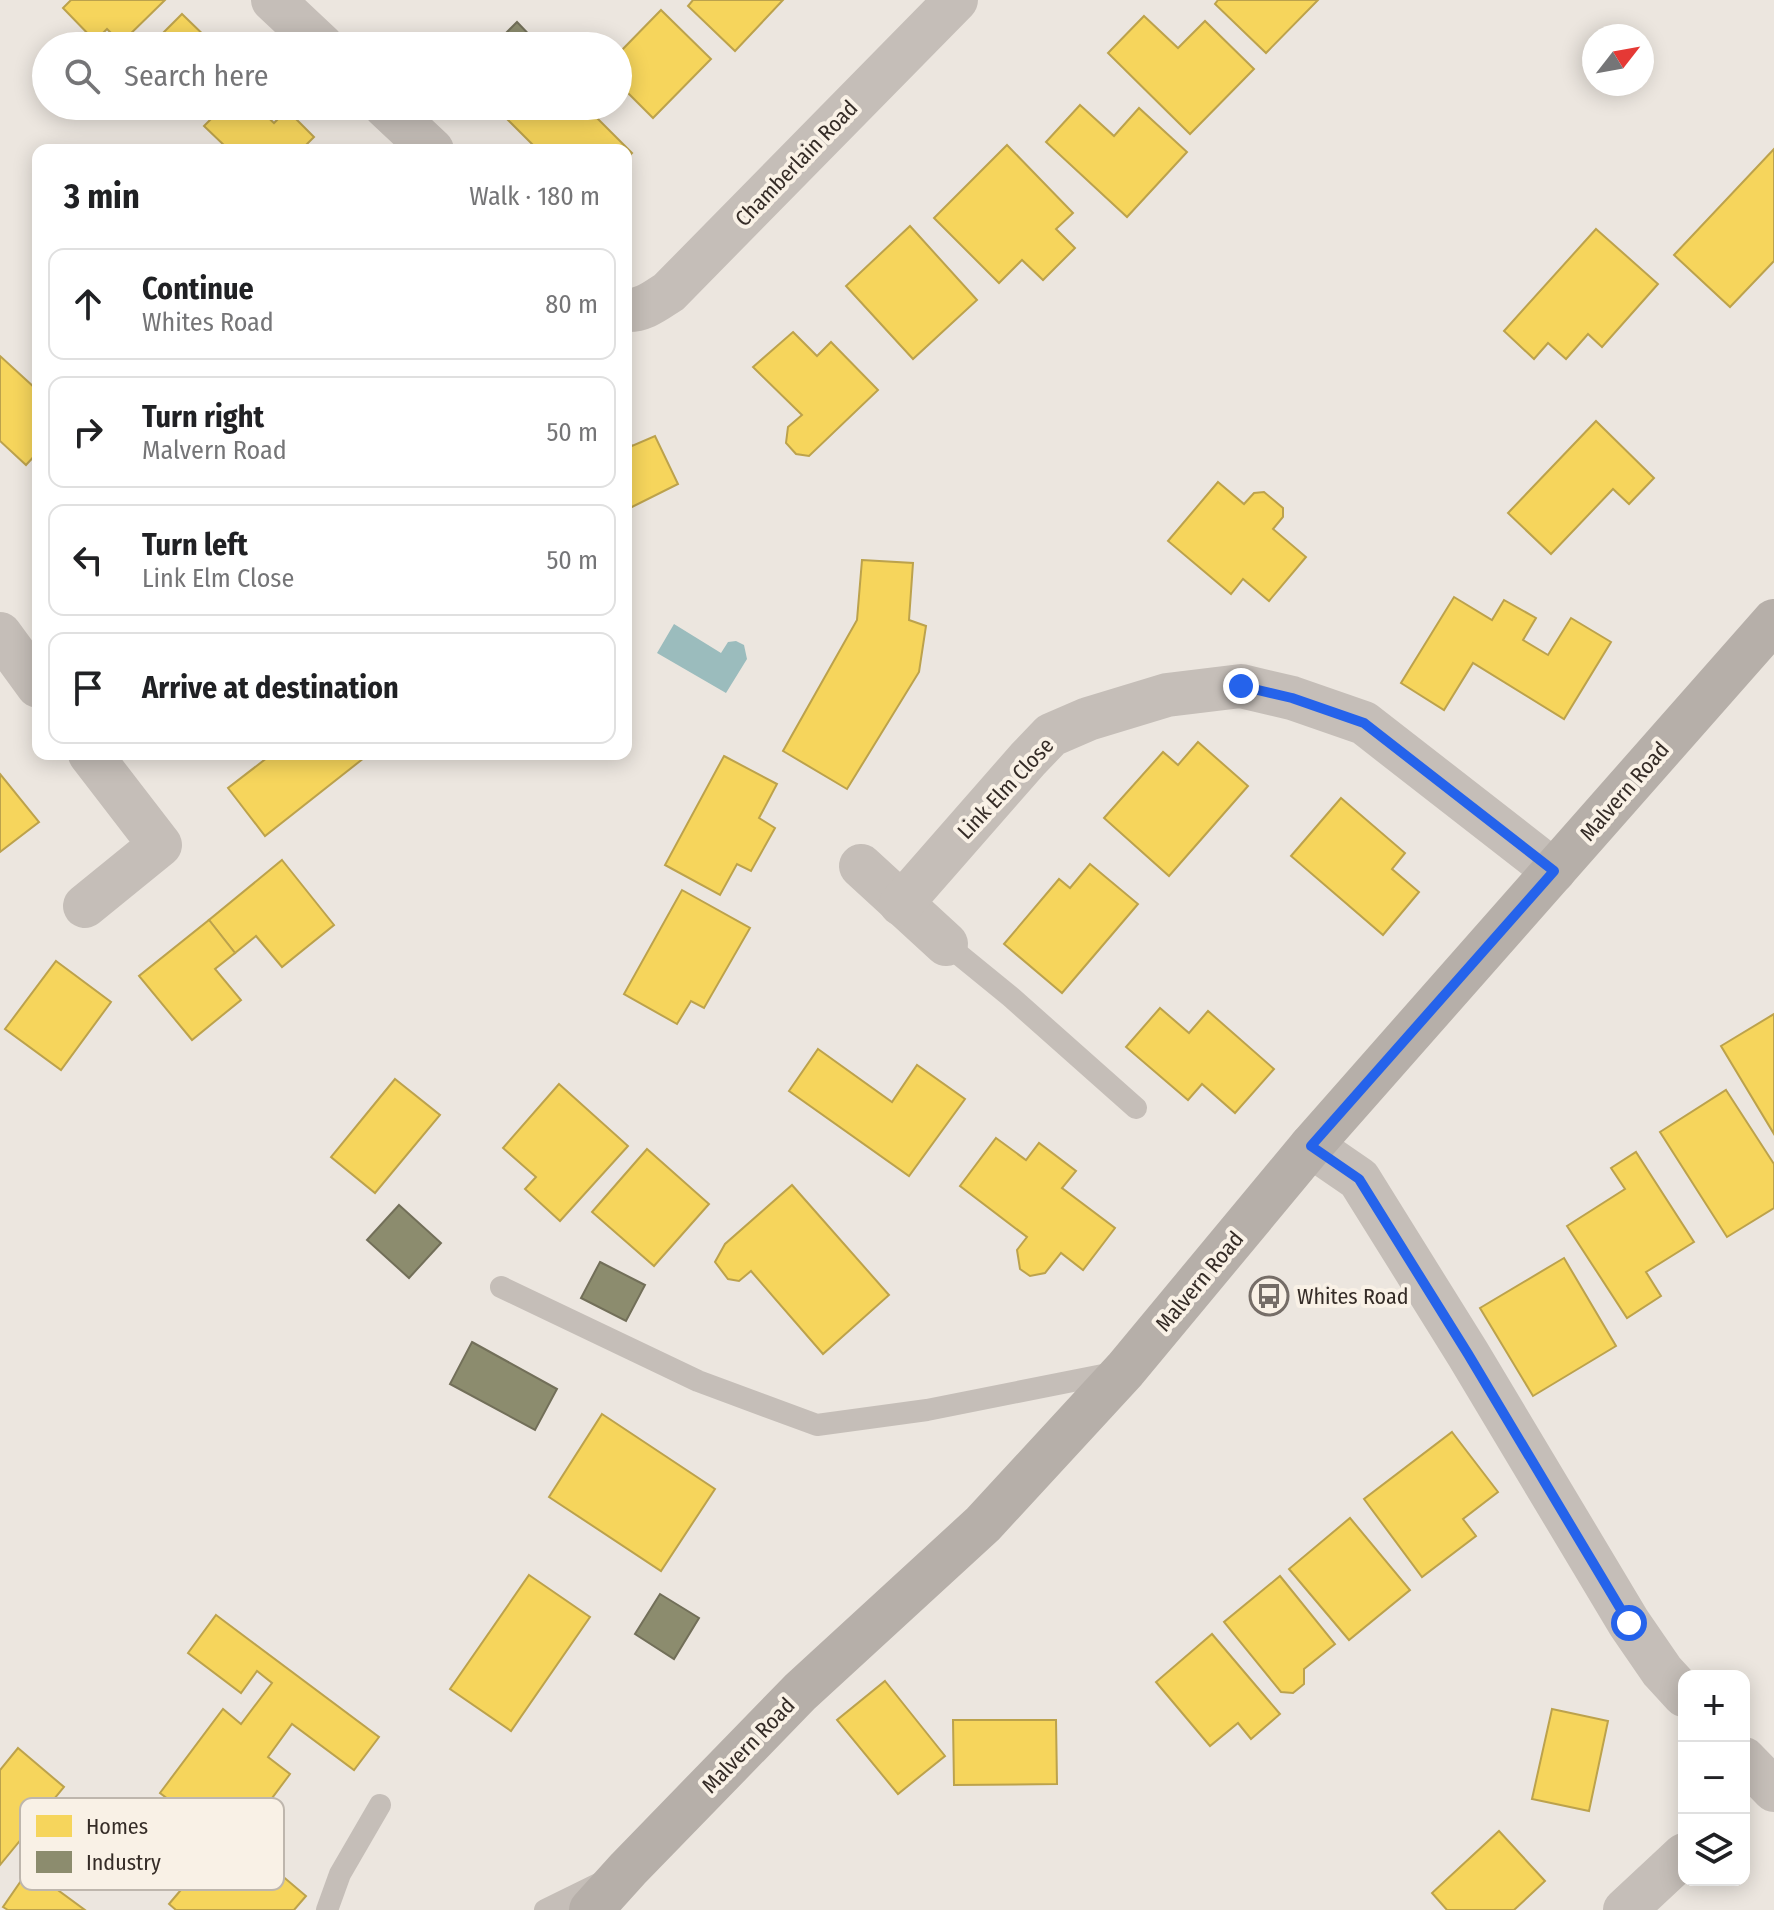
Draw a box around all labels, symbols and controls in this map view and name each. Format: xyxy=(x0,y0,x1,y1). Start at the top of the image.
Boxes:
north arrow xyxy=(1582,24,1654,96)
search box xyxy=(32,32,632,120)
icon: search xyxy=(60,54,104,98)
text: Search here xyxy=(124,58,269,94)
street label: Chamberlain Road xyxy=(729,95,863,232)
text: 3 min xyxy=(64,176,140,217)
text: Walk · 180 m xyxy=(469,181,600,212)
text: Continue xyxy=(142,271,254,307)
icon: ahead xyxy=(66,282,110,326)
text: 80 m xyxy=(545,289,598,320)
text: Whites Road xyxy=(142,307,274,338)
text: Turn right xyxy=(142,399,264,435)
icon: right xyxy=(66,410,110,454)
text: 50 m xyxy=(546,417,598,448)
text: Malvern Road xyxy=(142,435,287,466)
text: Turn left xyxy=(142,527,248,563)
icon: left xyxy=(66,538,110,582)
text: 50 m xyxy=(546,545,598,576)
text: Link Elm Close xyxy=(142,563,294,594)
icon: arrive xyxy=(66,666,110,710)
route end xyxy=(1223,668,1259,704)
text: Arrive at destination xyxy=(142,670,399,706)
street label: Link Elm Close xyxy=(952,732,1059,845)
street label: Malvern Road xyxy=(1574,736,1675,846)
street label: Malvern Road xyxy=(1150,1226,1249,1337)
bus stop icon: Whites Road xyxy=(1248,1275,1290,1317)
place label: Whites Road xyxy=(1297,1283,1409,1310)
route start xyxy=(1611,1605,1647,1641)
map controls xyxy=(1678,1670,1750,1886)
button: + xyxy=(1678,1670,1750,1742)
street label: Malvern Road xyxy=(696,1692,801,1799)
button: − xyxy=(1678,1742,1750,1814)
legend xyxy=(20,1798,284,1890)
text: Homes xyxy=(86,1813,148,1840)
button: layers xyxy=(1678,1814,1750,1886)
text: Industry xyxy=(86,1849,161,1876)

